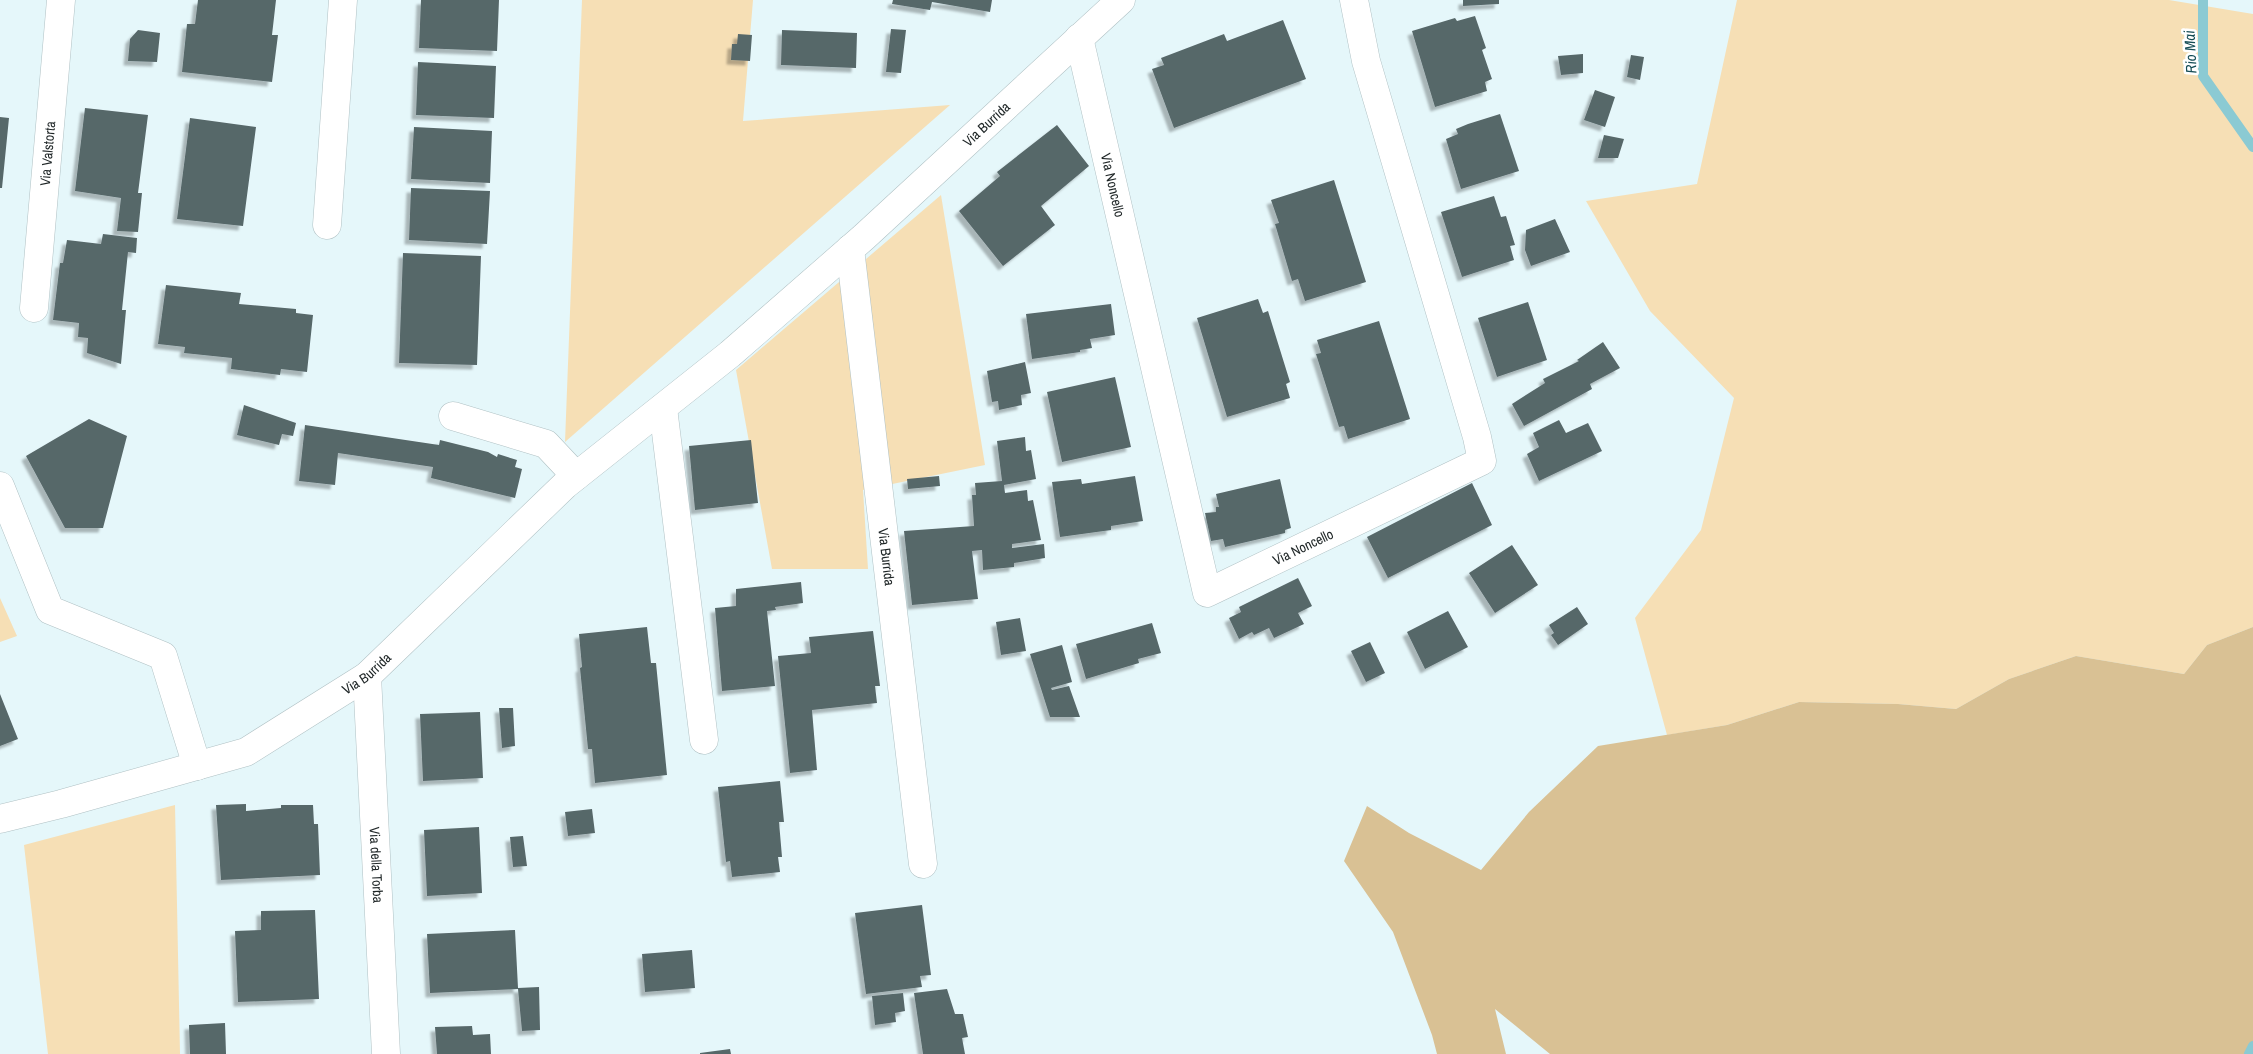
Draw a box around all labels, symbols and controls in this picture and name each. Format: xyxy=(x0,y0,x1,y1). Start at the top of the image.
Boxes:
water label: Rio Mai xyxy=(2178,29,2202,74)
street label: Via Burrida xyxy=(959,97,1014,150)
street label: Via Valstorta xyxy=(36,120,59,187)
street label: Via Noncello xyxy=(1097,151,1129,219)
street label: Via Noncello xyxy=(1270,525,1336,569)
street label: Via Burrida xyxy=(874,527,899,587)
street label: Via Burrida xyxy=(339,648,395,698)
street label: Via della Torba xyxy=(366,826,387,904)

